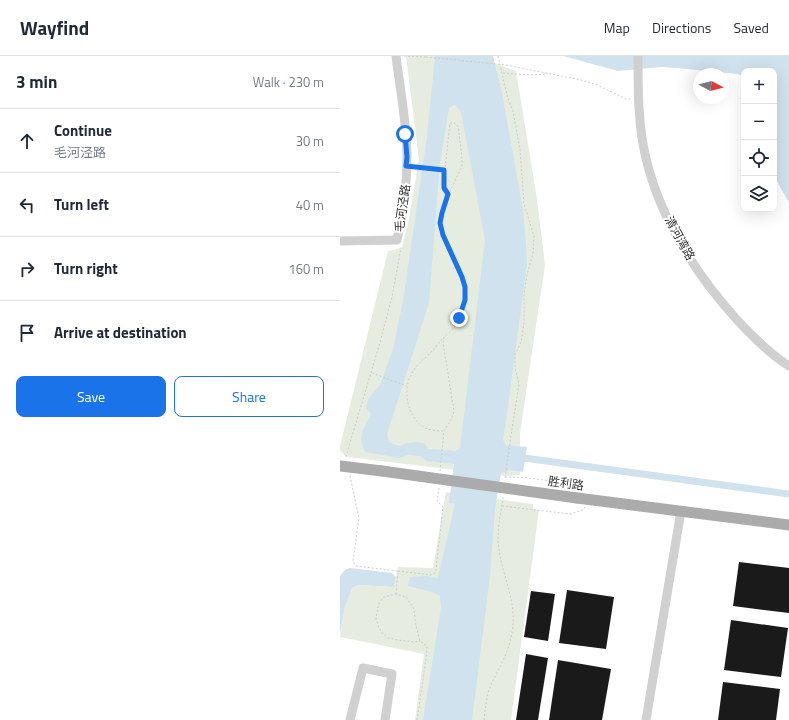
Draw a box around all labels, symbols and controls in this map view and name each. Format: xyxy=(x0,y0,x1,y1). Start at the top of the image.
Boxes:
text: Wayfind xyxy=(20,13,89,42)
text: Map xyxy=(604,17,630,38)
text: Directions xyxy=(652,17,711,38)
text: Saved xyxy=(733,17,769,38)
north arrow xyxy=(693,68,729,104)
map controls xyxy=(741,68,777,212)
button: + xyxy=(741,68,777,104)
text: 3 min xyxy=(16,69,57,95)
text: Walk · 230 m xyxy=(253,72,324,92)
button: − xyxy=(741,104,777,140)
text: Continue xyxy=(54,119,112,142)
route start xyxy=(396,125,414,143)
icon: ahead xyxy=(16,130,38,152)
text: 30 m xyxy=(296,131,324,151)
button: locate xyxy=(741,140,777,176)
text: 毛河泾路 xyxy=(54,142,106,162)
button: layers xyxy=(741,176,777,212)
street label: 毛河泾路 xyxy=(389,183,415,233)
text: Turn left xyxy=(54,193,109,216)
icon: left xyxy=(16,194,38,216)
text: 40 m xyxy=(296,195,324,215)
street label: 清河湾路 xyxy=(660,212,700,264)
text: Turn right xyxy=(54,257,118,280)
icon: right xyxy=(16,258,38,280)
text: 160 m xyxy=(288,259,324,279)
route end xyxy=(450,309,468,327)
text: Arrive at destination xyxy=(54,321,187,344)
icon: arrive xyxy=(16,322,38,344)
button: Save xyxy=(16,376,166,417)
button: Share xyxy=(174,376,324,417)
street label: 胜利路 xyxy=(547,471,585,495)

